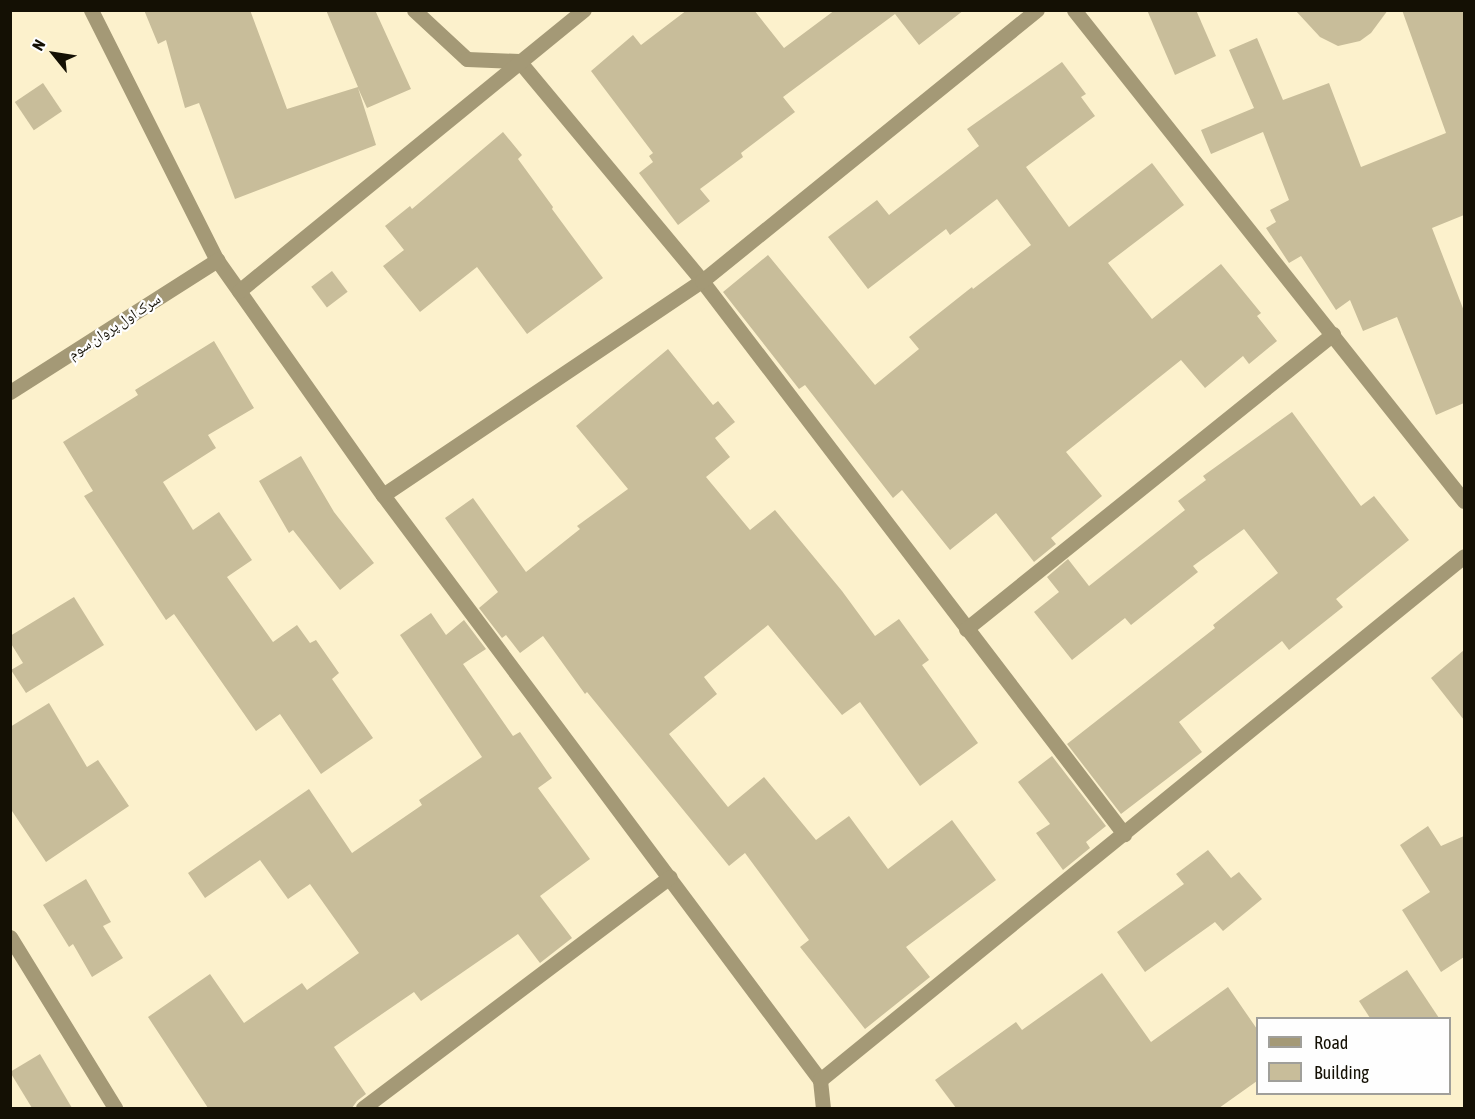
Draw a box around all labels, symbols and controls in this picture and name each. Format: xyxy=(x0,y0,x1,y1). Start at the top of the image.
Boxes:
north arrow xyxy=(24,24,84,84)
text: N xyxy=(28,36,49,54)
street label: سرک اول پروان سوم xyxy=(64,289,164,363)
legend xyxy=(1256,1017,1451,1095)
text: Road xyxy=(1314,1032,1348,1053)
text: Building xyxy=(1314,1062,1369,1083)

